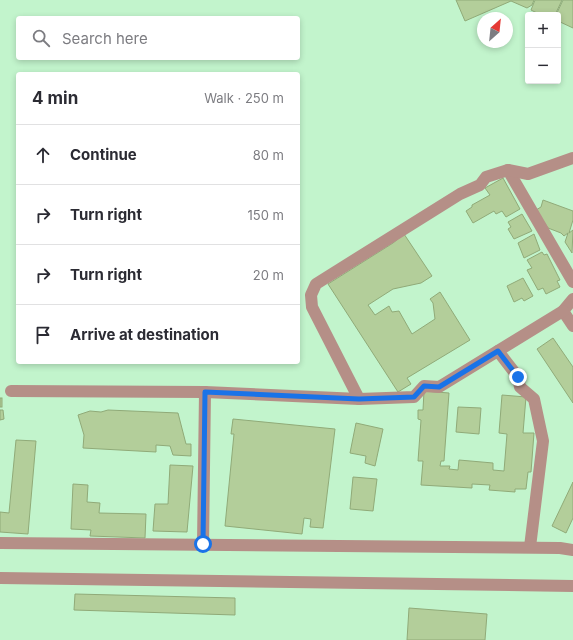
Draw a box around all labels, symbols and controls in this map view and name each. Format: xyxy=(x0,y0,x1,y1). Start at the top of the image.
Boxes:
north arrow xyxy=(477,12,513,48)
map controls xyxy=(525,12,561,84)
button: + xyxy=(525,12,561,48)
search box xyxy=(16,16,300,60)
icon: search xyxy=(30,27,52,49)
text: Search here xyxy=(62,29,148,48)
button: − xyxy=(525,48,561,84)
text: 4 min xyxy=(32,88,78,108)
text: Walk · 250 m xyxy=(204,90,284,106)
icon: ahead xyxy=(32,144,54,166)
text: Continue xyxy=(70,145,137,164)
text: 80 m xyxy=(253,147,284,163)
icon: right xyxy=(32,204,54,226)
text: Turn right xyxy=(70,205,142,224)
text: 150 m xyxy=(248,207,284,223)
icon: right xyxy=(32,264,54,286)
text: Turn right xyxy=(70,265,142,284)
text: 20 m xyxy=(253,267,284,283)
icon: arrive xyxy=(32,324,54,346)
text: Arrive at destination xyxy=(70,325,219,344)
route end xyxy=(509,368,527,386)
route start xyxy=(194,535,212,553)

